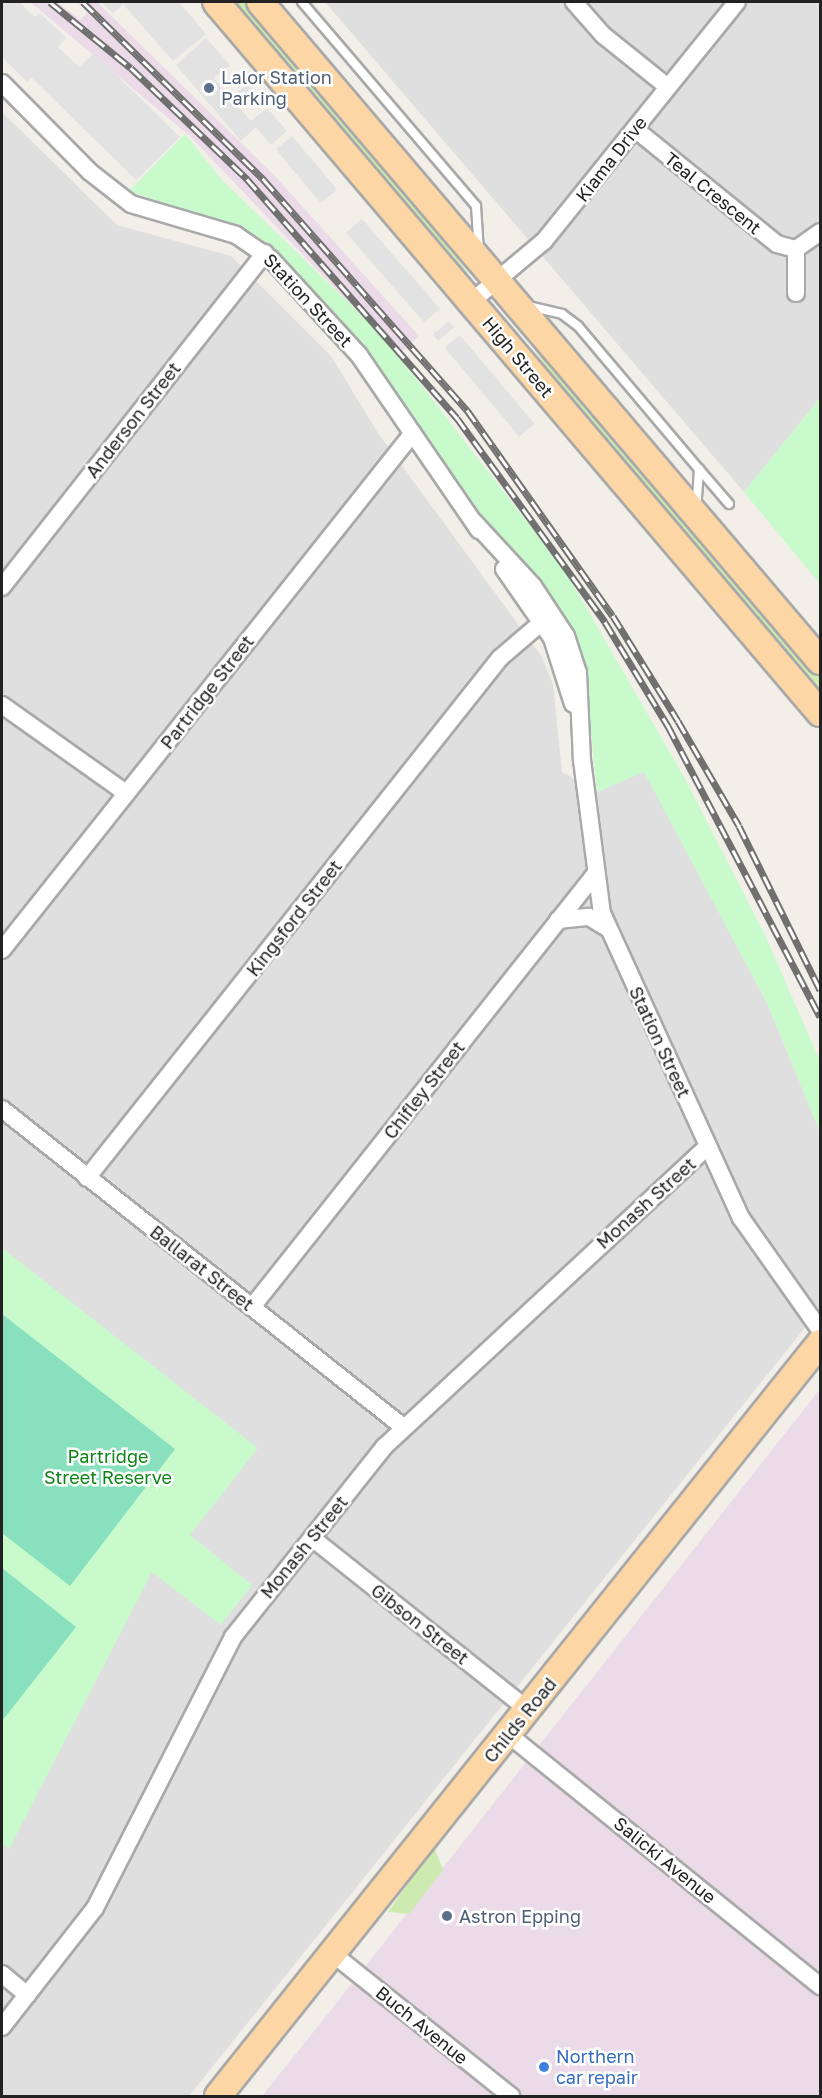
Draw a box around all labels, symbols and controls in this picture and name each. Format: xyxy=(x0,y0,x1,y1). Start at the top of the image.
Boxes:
place label: Lalor Station Parking xyxy=(221,67,332,110)
marker: Lalor Station Parking xyxy=(202,81,216,95)
street label: Kiama Drive xyxy=(571,112,651,206)
street label: Teal Crescent xyxy=(660,148,766,238)
street label: Station Street xyxy=(259,249,357,351)
street label: High Street xyxy=(478,312,558,402)
street label: Anderson Street xyxy=(81,358,185,482)
street label: Partridge Street xyxy=(156,631,258,753)
street label: Kingsford Street xyxy=(242,855,346,981)
street label: Station Street xyxy=(625,983,695,1101)
street label: Chifley Street xyxy=(379,1037,469,1143)
street label: Monash Street xyxy=(592,1153,700,1253)
street label: Ballarat Street xyxy=(146,1221,258,1315)
park label: Partridge Street Reserve xyxy=(44,1446,172,1488)
street label: Monash Street xyxy=(256,1491,352,1603)
street label: Gibson Street xyxy=(367,1579,473,1669)
street label: Childs Road xyxy=(479,1673,561,1767)
street label: Salicki Avenue xyxy=(610,1812,720,1908)
place label: Astron Epping xyxy=(459,1905,581,1927)
marker: Astron Epping xyxy=(440,1909,454,1923)
street label: Buch Avenue xyxy=(372,1981,472,2069)
place label: Northern car repair xyxy=(556,2046,638,2088)
marker: Northern car repair xyxy=(537,2060,551,2074)

